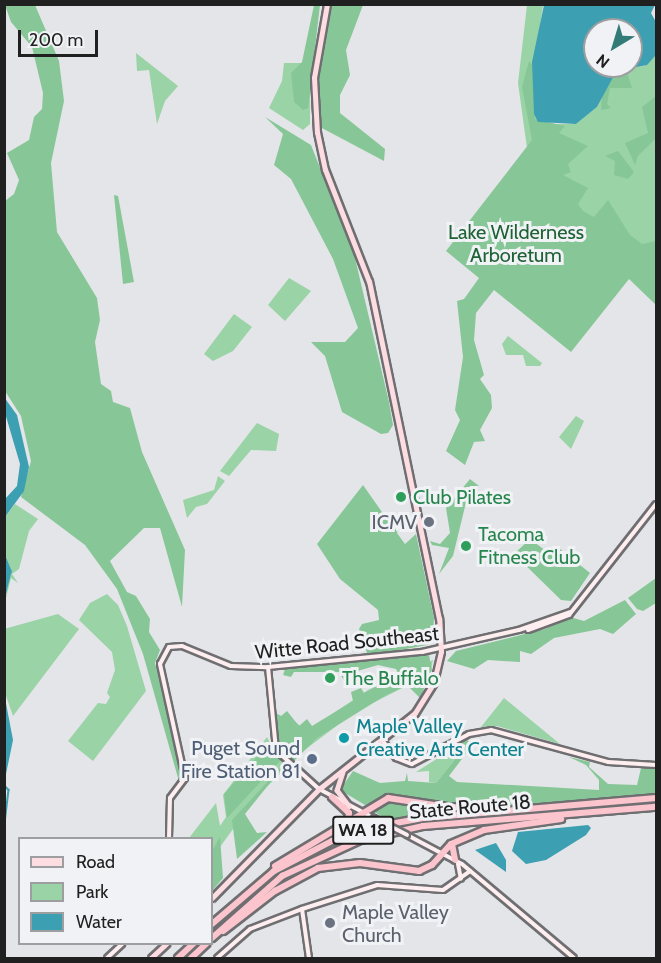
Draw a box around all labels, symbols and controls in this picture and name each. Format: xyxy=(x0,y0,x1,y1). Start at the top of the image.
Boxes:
scale bar xyxy=(21,18,100,56)
north arrow xyxy=(583,18,643,78)
text: 200 m xyxy=(29,29,83,51)
text: N xyxy=(593,50,613,72)
park label: Lake Wilderness Arboretum xyxy=(448,221,584,268)
place label: Club Pilates xyxy=(413,485,511,509)
marker: Club Pilates xyxy=(394,490,408,504)
place label: ICMV xyxy=(372,510,417,534)
marker: ICMV xyxy=(422,515,436,529)
place label: Tacoma Fitness Club xyxy=(478,522,580,569)
marker: Tacoma Fitness Club xyxy=(459,539,473,553)
street label: Witte Road Southeast xyxy=(254,621,440,665)
place label: The Buffalo xyxy=(342,666,439,690)
marker: The Buffalo xyxy=(323,671,337,685)
place label: Maple Valley Creative Arts Center xyxy=(356,714,524,761)
marker: Maple Valley Creative Arts Center xyxy=(337,731,351,745)
place label: Puget Sound Fire Station 81 xyxy=(181,736,300,783)
marker: Puget Sound Fire Station 81 xyxy=(305,752,319,766)
street label: State Route 18 xyxy=(408,790,532,824)
road number: WA 18 xyxy=(332,815,394,845)
legend xyxy=(18,837,213,945)
text: Road xyxy=(76,851,115,873)
text: Park xyxy=(76,881,108,903)
place label: Maple Valley Church xyxy=(342,900,449,947)
text: Water xyxy=(76,911,122,933)
marker: Maple Valley Church xyxy=(323,916,337,930)

